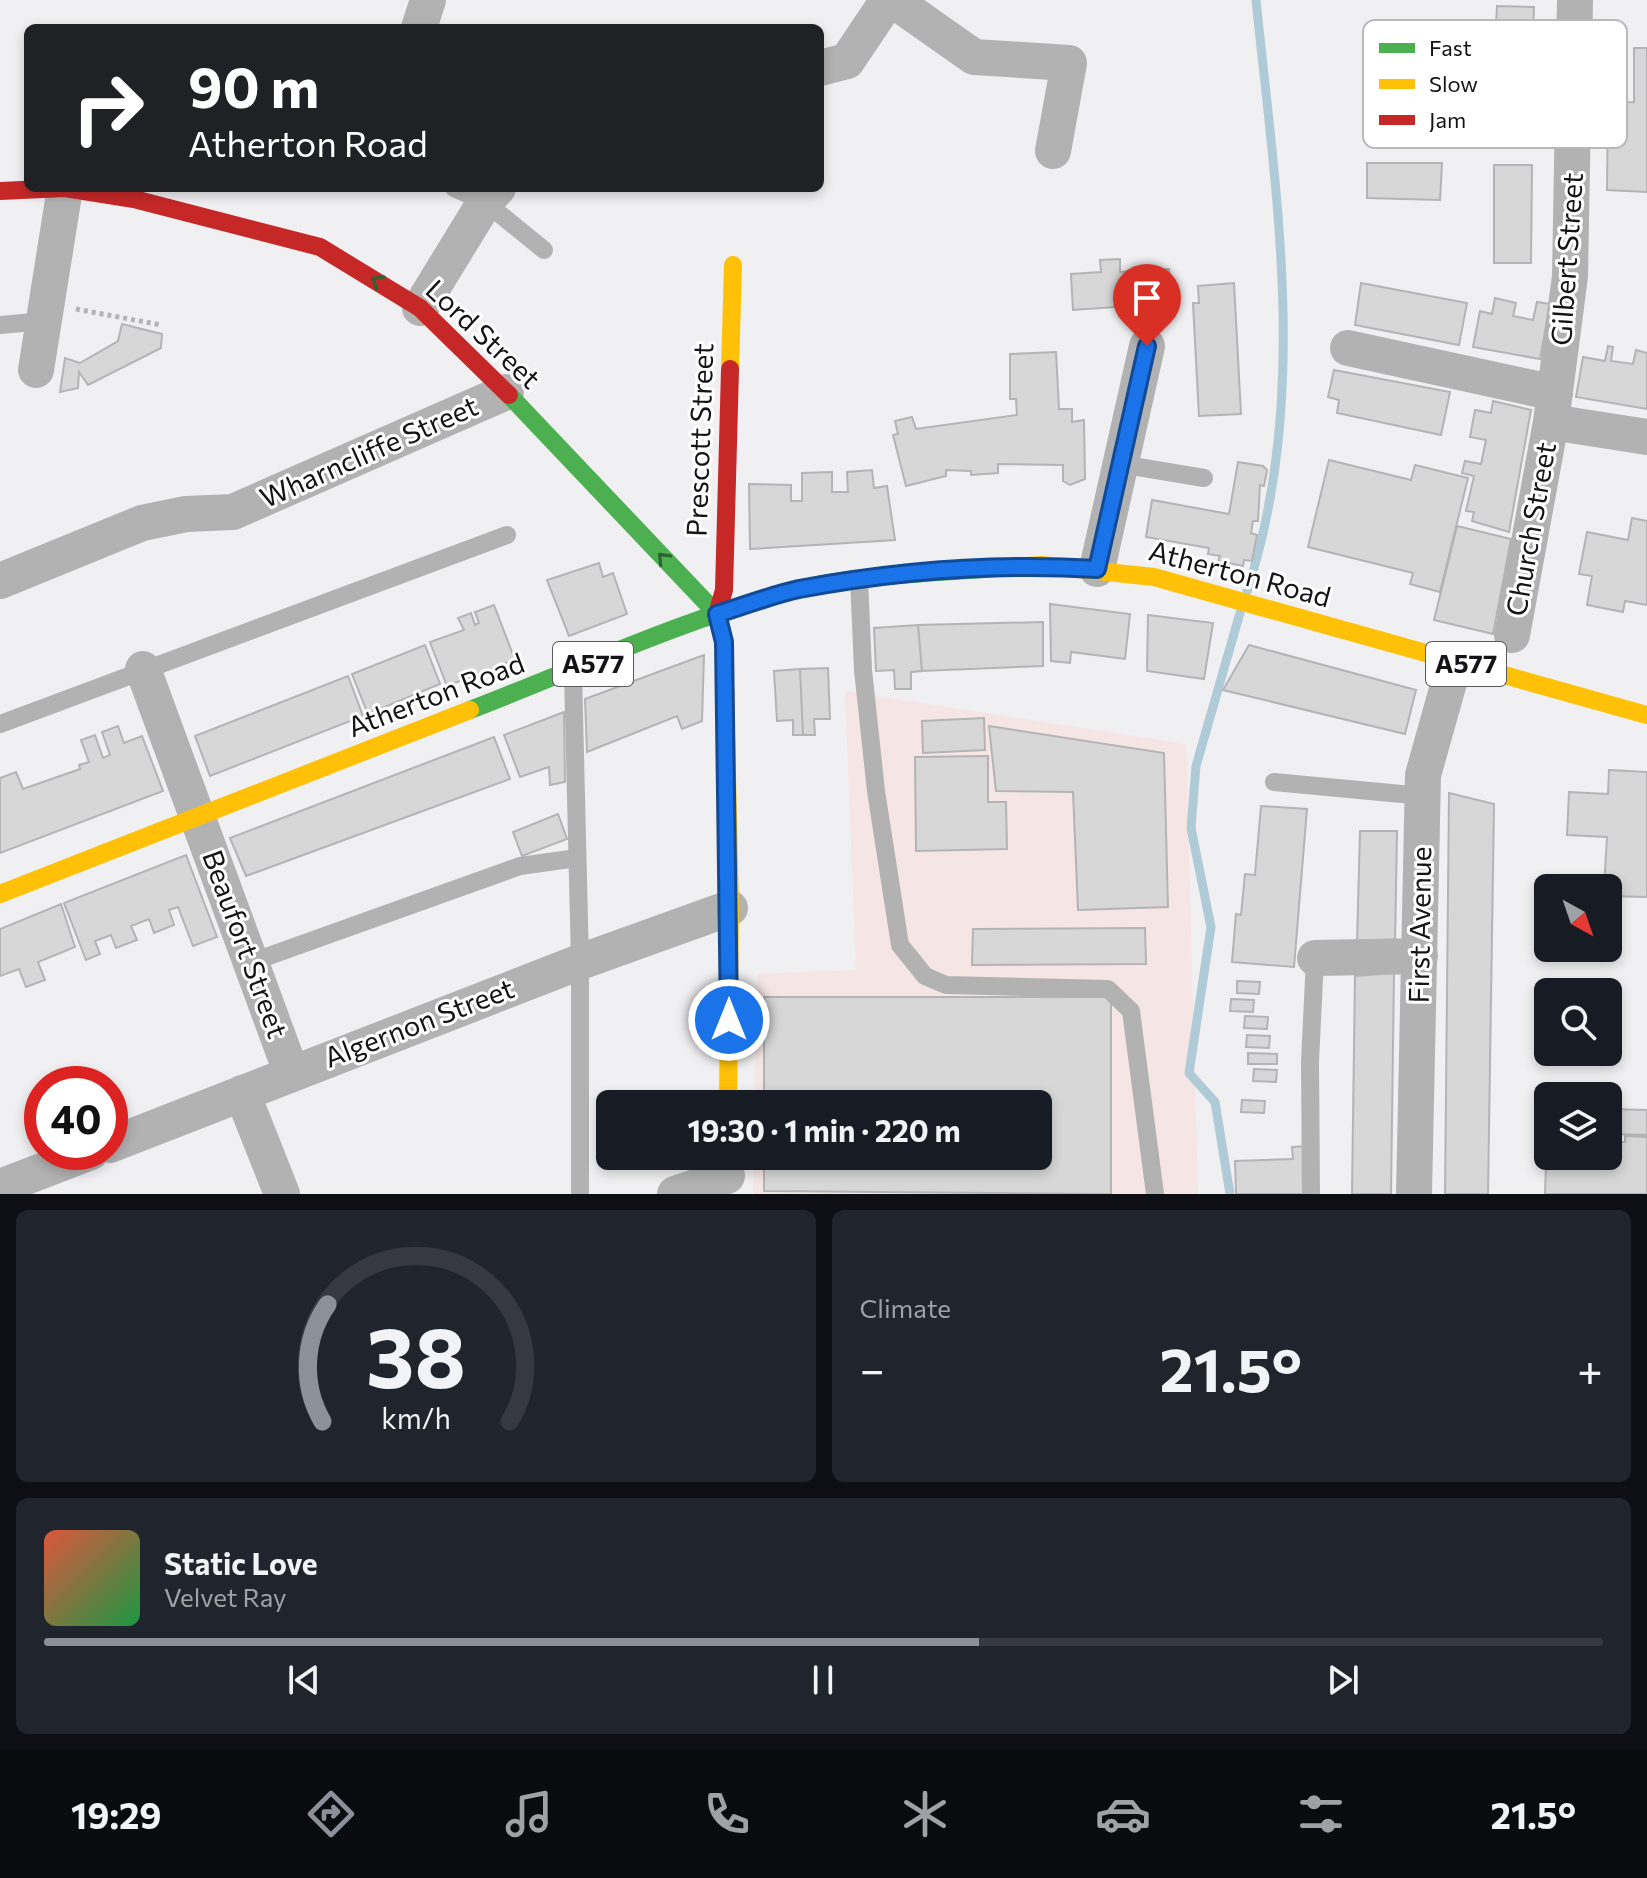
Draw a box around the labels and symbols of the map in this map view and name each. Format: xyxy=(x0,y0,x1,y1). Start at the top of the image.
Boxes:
legend xyxy=(1363,20,1627,148)
text: Fast xyxy=(1429,34,1472,61)
text: Slow xyxy=(1429,70,1478,97)
text: Jam xyxy=(1429,106,1466,133)
street label: Gilbert Street xyxy=(1543,171,1589,347)
pin xyxy=(1113,264,1181,346)
street label: Lord Street xyxy=(419,272,548,395)
one-way arrow xyxy=(371,276,386,291)
street label: Prescott Street xyxy=(679,343,719,537)
street label: Wharncliffe Street xyxy=(254,388,483,514)
street label: Church Street xyxy=(1498,439,1562,618)
street label: Atherton Road xyxy=(1146,532,1335,614)
one-way arrow xyxy=(658,553,673,567)
road number: A577 xyxy=(553,642,633,686)
road number: A577 xyxy=(1426,642,1506,686)
street label: Atherton Road xyxy=(343,645,529,743)
street label: Beaufort Street xyxy=(196,845,296,1042)
street label: First Avenue xyxy=(1401,846,1437,1004)
north arrow xyxy=(1534,874,1622,962)
street label: Algernon Street xyxy=(319,970,518,1074)
position arrow xyxy=(687,978,771,1062)
speed limit sign: 40 xyxy=(24,1066,128,1170)

